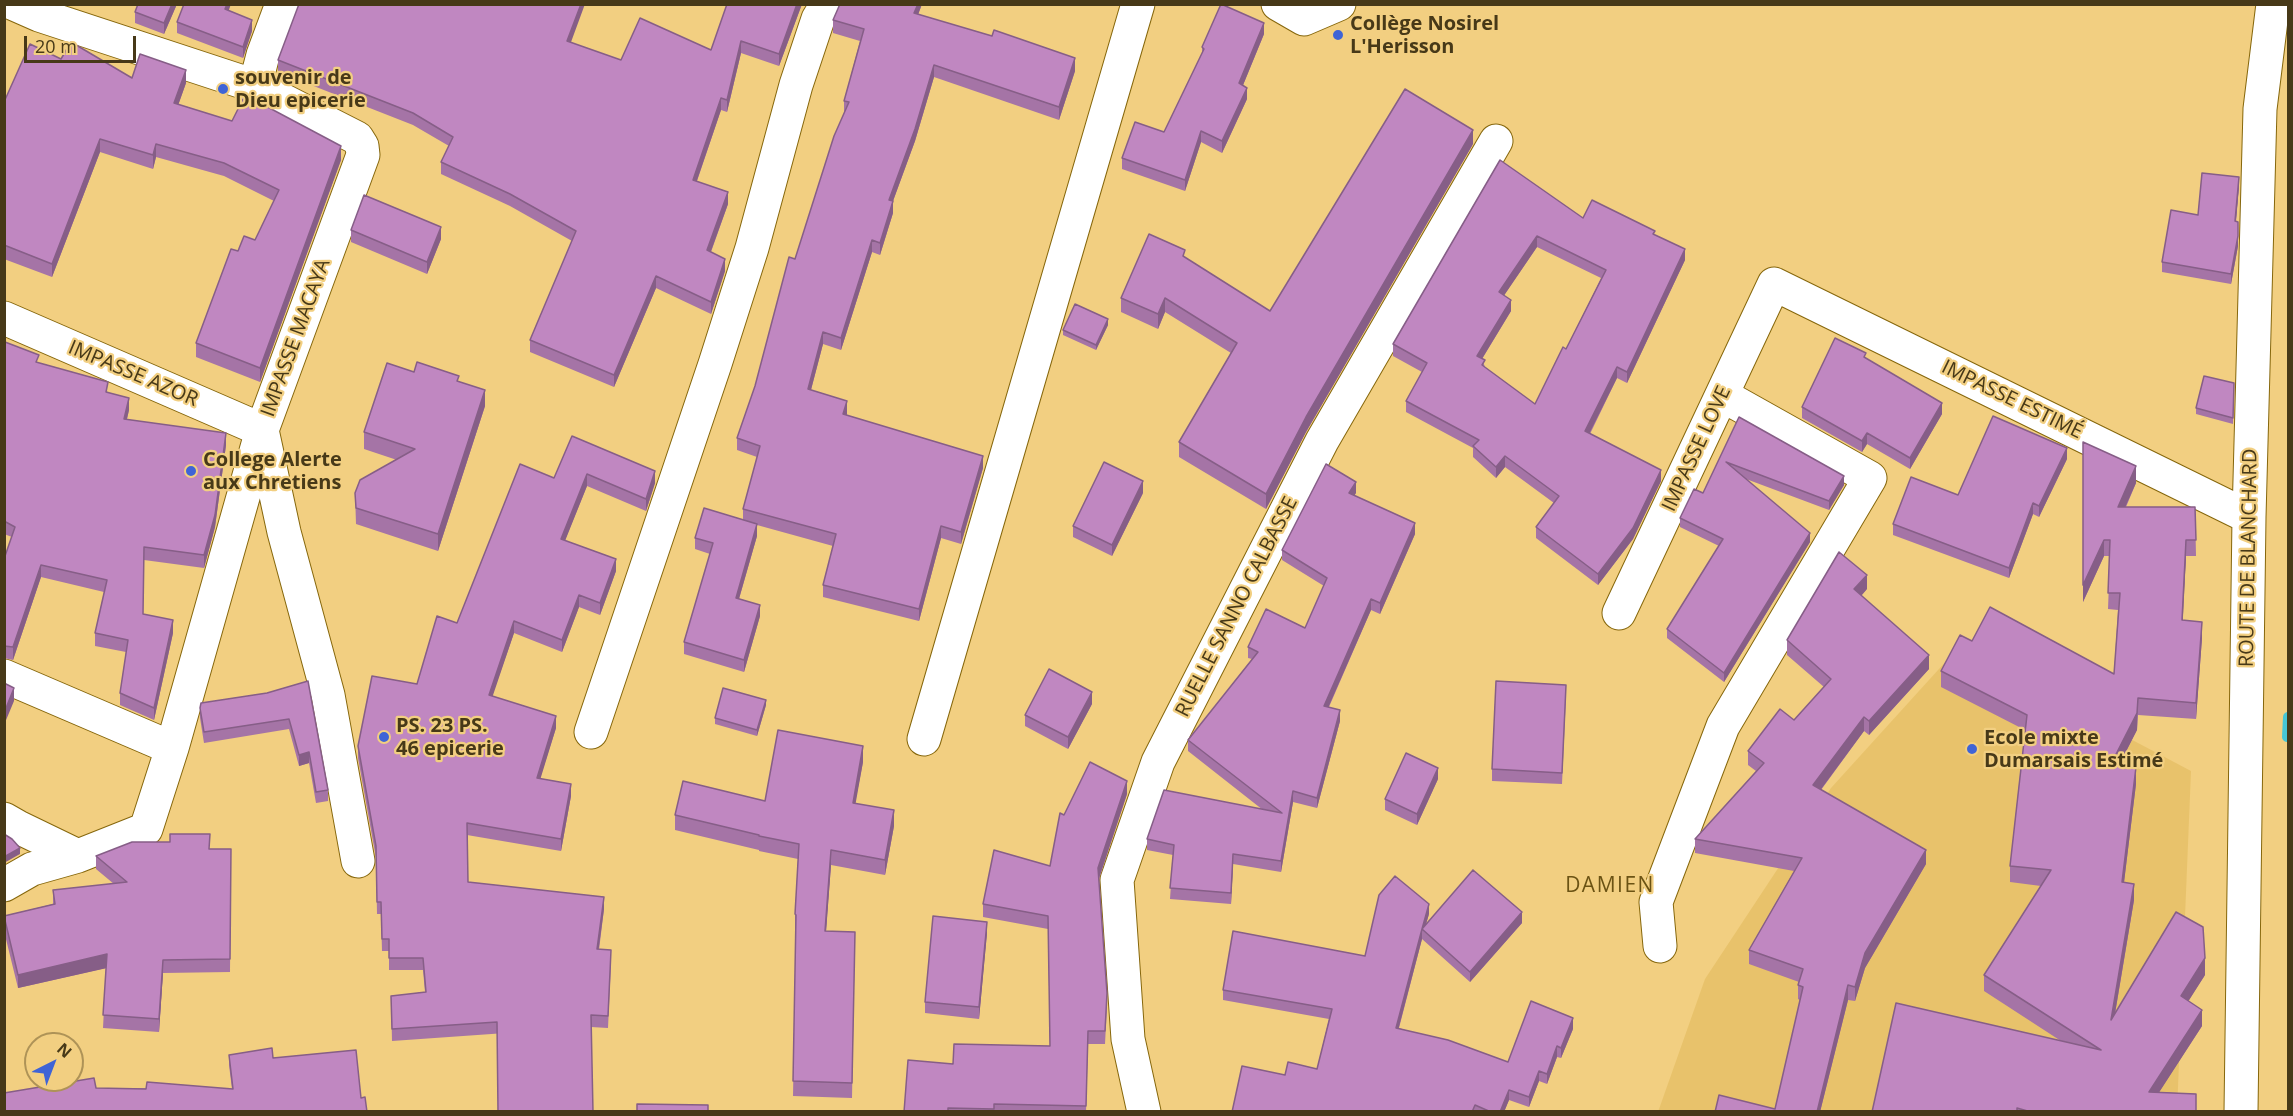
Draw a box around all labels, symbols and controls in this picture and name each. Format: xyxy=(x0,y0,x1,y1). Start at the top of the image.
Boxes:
place label: Collège Nosirel L'Herisson xyxy=(1350,12,1499,59)
scale bar xyxy=(27,24,140,62)
marker: Collège Nosirel L'Herisson xyxy=(1331,28,1345,42)
text: 20 m xyxy=(35,34,77,58)
place label: souvenir de Dieu epicerie xyxy=(235,66,366,113)
marker: souvenir de Dieu epicerie xyxy=(216,82,230,96)
street label: IMPASSE MACAYA xyxy=(256,256,336,420)
street label: IMPASSE AZOR xyxy=(65,336,201,412)
street label: IMPASSE ESTIMÉ xyxy=(1937,355,2087,445)
street label: IMPASSE LOVE xyxy=(1657,383,1737,515)
place label: College Alerte aux Chretiens xyxy=(203,448,342,495)
street label: ROUTE DE BLANCHARD xyxy=(2235,449,2263,667)
marker: College Alerte aux Chretiens xyxy=(184,464,198,478)
street label: RUELLE SANNO CALBASSE xyxy=(1171,493,1303,721)
place label: PS. 23 PS. 46 epicerie xyxy=(396,714,504,761)
place label: Ecole mixte Dumarsais Estimé xyxy=(1984,726,2163,773)
marker: PS. 23 PS. 46 epicerie xyxy=(377,730,391,744)
marker: Ecole mixte Dumarsais Estimé xyxy=(1965,742,1979,756)
district label: DAMIEN xyxy=(1565,873,1655,899)
north arrow xyxy=(24,1032,84,1092)
text: N xyxy=(53,1038,77,1063)

